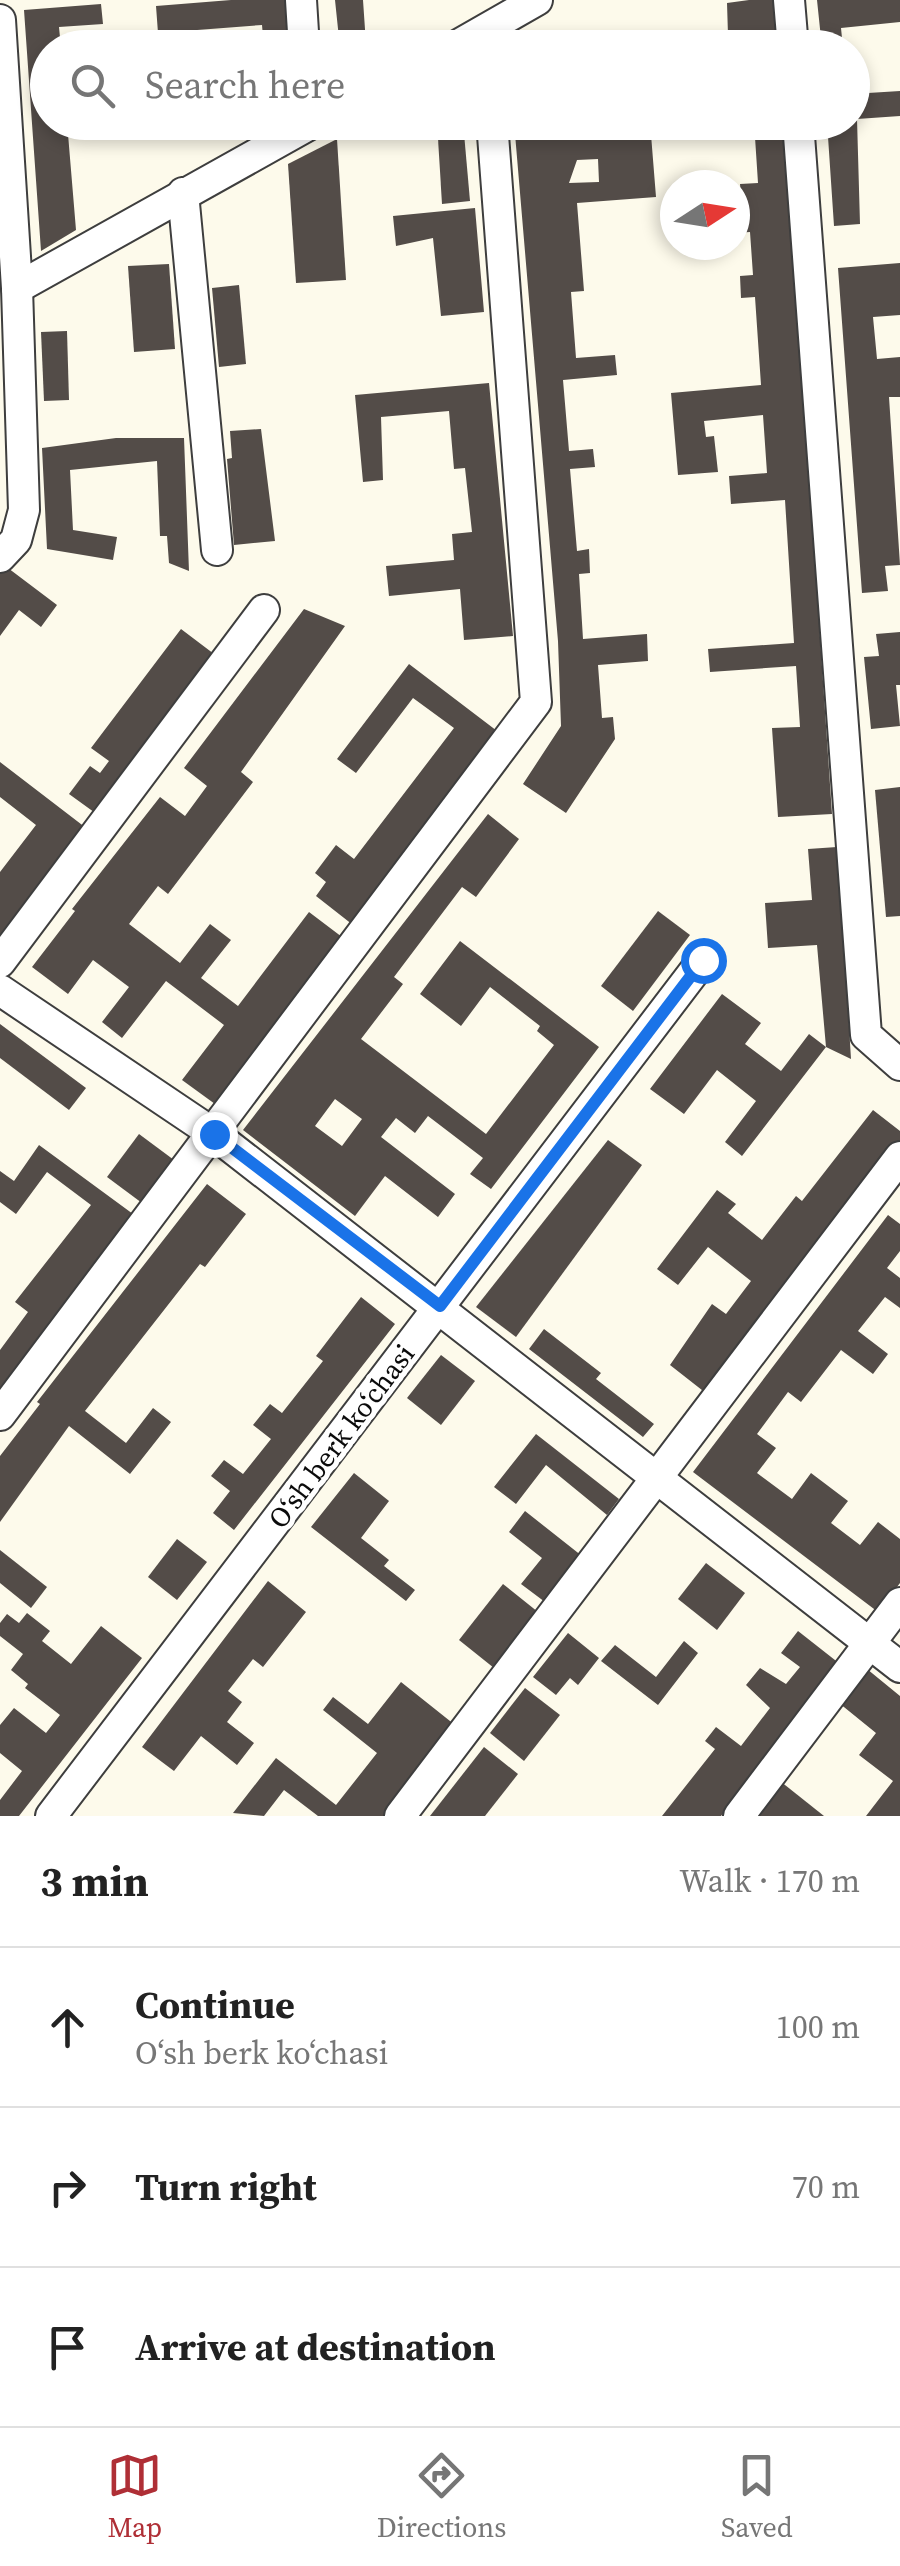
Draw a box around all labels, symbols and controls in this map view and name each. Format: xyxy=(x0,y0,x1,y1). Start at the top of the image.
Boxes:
search box xyxy=(30,30,870,140)
icon: search xyxy=(65,58,120,113)
text: Search here xyxy=(145,59,345,111)
north arrow xyxy=(660,170,750,260)
route start xyxy=(681,938,727,984)
route end xyxy=(192,1112,238,1158)
street label: Oʻsh berk koʻchasi xyxy=(259,1336,423,1536)
text: 3 min xyxy=(40,1852,149,1910)
text: Walk · 170 m xyxy=(679,1859,860,1903)
text: Continue xyxy=(135,1979,295,2031)
icon: ahead xyxy=(40,2000,95,2055)
text: 100 m xyxy=(776,2005,860,2049)
text: Oʻsh berk koʻchasi xyxy=(135,2031,388,2075)
icon: right xyxy=(40,2160,95,2215)
text: Turn right xyxy=(135,2161,317,2213)
text: 70 m xyxy=(792,2165,860,2209)
icon: arrive xyxy=(40,2320,95,2375)
text: Arrive at destination xyxy=(135,2321,496,2373)
tab: Map xyxy=(107,2448,162,2546)
tab: Directions xyxy=(377,2448,506,2546)
tab: Saved xyxy=(721,2448,793,2546)

